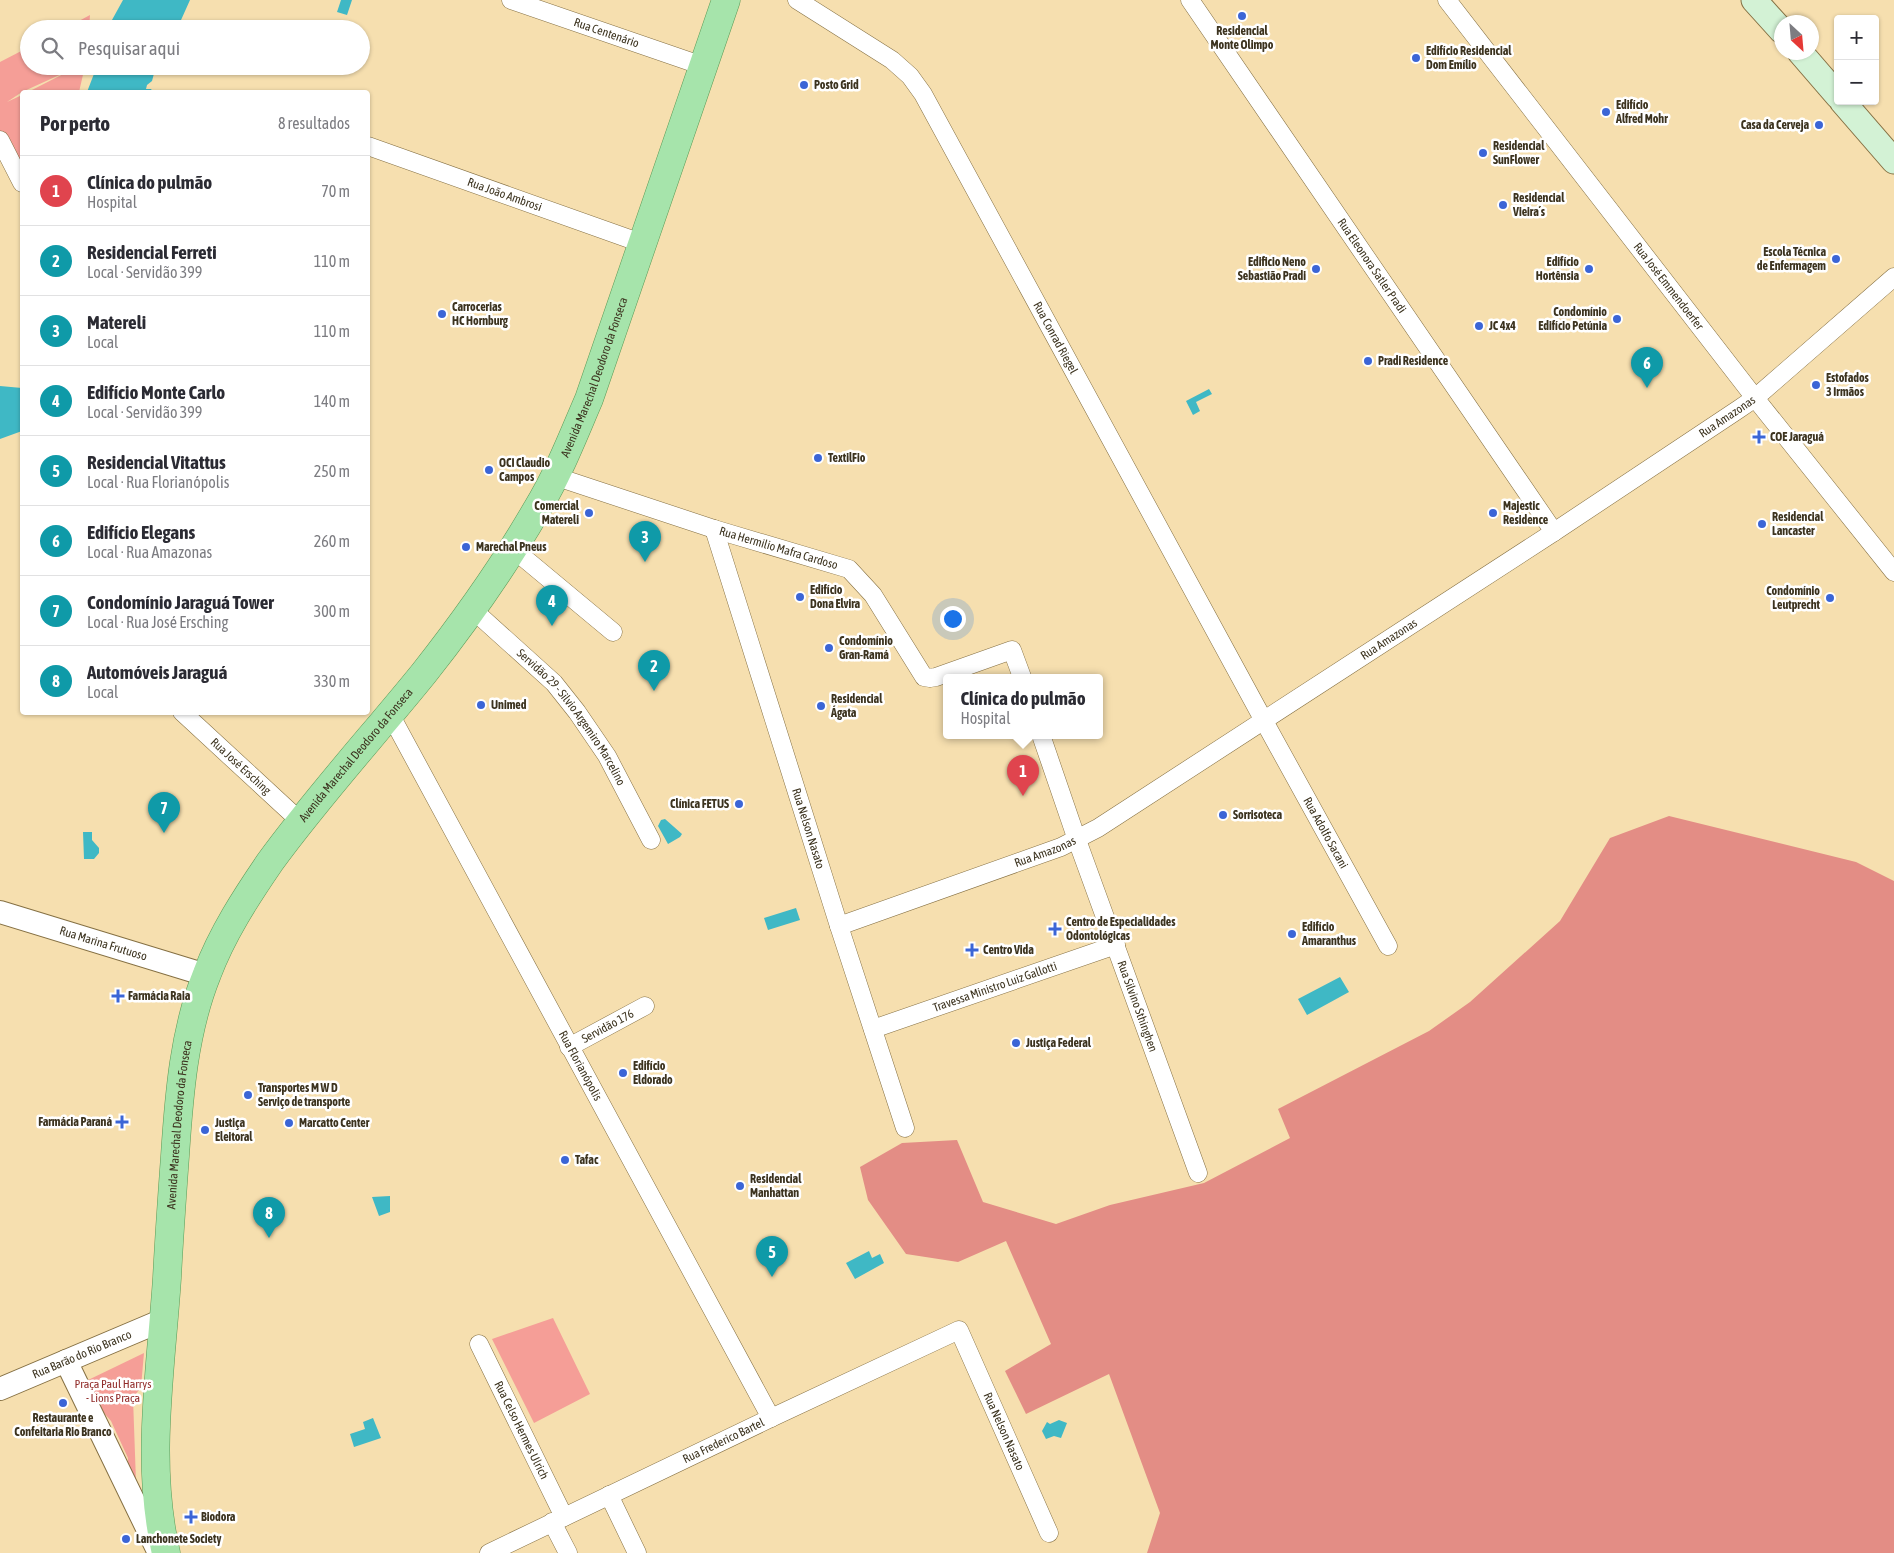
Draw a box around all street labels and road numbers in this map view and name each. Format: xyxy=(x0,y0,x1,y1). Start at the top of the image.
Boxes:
street label: Rua Centenário xyxy=(572,15,641,51)
street label: Rua João Ambrosi xyxy=(466,175,544,214)
street label: Rua Eleonora Satler Pradi xyxy=(1335,216,1409,316)
street label: Rua José Emmendoerfer xyxy=(1631,240,1707,333)
street label: Avenida Marechal Deodoro da Fonseca xyxy=(558,295,630,459)
street label: Rua Conrad Riegel xyxy=(1030,299,1081,377)
street label: Rua Amazonas xyxy=(1696,393,1758,441)
street label: Rua Hermilio Mafra Cardoso xyxy=(718,524,840,572)
street label: Rua Amazonas xyxy=(1358,616,1420,663)
street label: Servidão 29 - Silvio Argemiro Marcelino xyxy=(514,646,628,788)
street label: Avenida Marechal Deodoro da Fonseca xyxy=(296,685,416,825)
street label: Rua José Ersching xyxy=(208,735,274,798)
street label: Rua Nelson Nasato xyxy=(789,786,828,871)
street label: Rua Adolfo Sacani xyxy=(1300,795,1351,871)
street label: Rua Amazonas xyxy=(1012,834,1078,870)
street label: Rua Marina Frutuoso xyxy=(58,924,149,964)
street label: Travessa Ministro Luiz Gallotti xyxy=(931,959,1059,1015)
street label: Rua Silvino Sthinghen xyxy=(1114,959,1160,1054)
street label: Servidão 176 xyxy=(579,1006,637,1046)
street label: Rua Florianópolis xyxy=(556,1028,605,1103)
street label: Avenida Marechal Deodoro da Fonseca xyxy=(164,1039,195,1210)
street label: Rua Barão do Rio Branco xyxy=(30,1327,134,1381)
street label: Rua Celso Hermes Ulrich xyxy=(491,1379,551,1481)
street label: Rua Nelson Nasato xyxy=(981,1390,1027,1473)
street label: Rua Frederico Bartel xyxy=(681,1415,767,1466)

